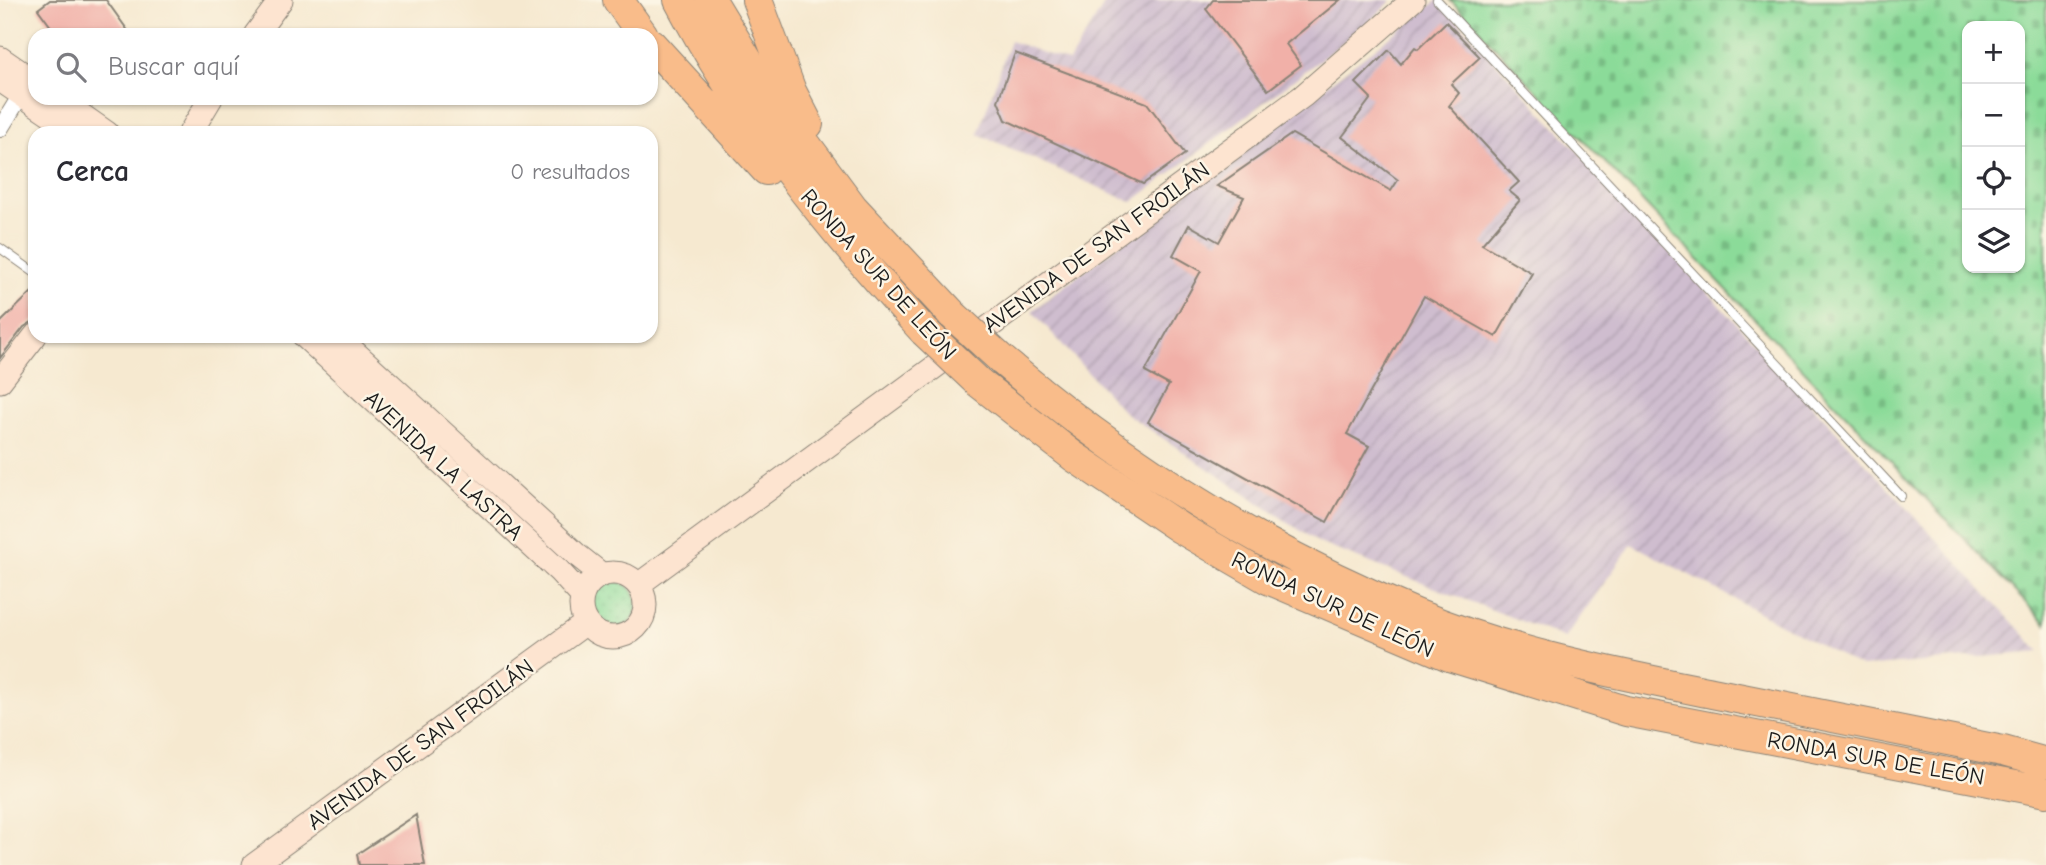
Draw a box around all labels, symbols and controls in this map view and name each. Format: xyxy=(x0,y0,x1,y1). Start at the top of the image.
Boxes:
map controls xyxy=(1962,21,2025,273)
button: + xyxy=(1962,21,2025,84)
search box xyxy=(28,28,658,105)
icon: search xyxy=(52,48,90,86)
text: Buscar aquí xyxy=(108,52,239,82)
button: − xyxy=(1962,84,2025,147)
button: locate xyxy=(1962,147,2025,210)
text: Cerca xyxy=(56,154,129,189)
street label: AVENIDA DE SAN FROILÁN xyxy=(978,156,1215,339)
text: 0 resultados xyxy=(510,158,630,185)
street label: RONDA SUR DE LEÓN xyxy=(795,183,962,365)
button: layers xyxy=(1962,210,2025,273)
street label: AVENIDA LA LASTRA xyxy=(359,385,529,546)
street label: RONDA SUR DE LEÓN xyxy=(1227,546,1438,663)
street label: AVENIDA DE SAN FROILÁN xyxy=(302,653,539,836)
street label: RONDA SUR DE LEÓN xyxy=(1765,726,1987,791)

